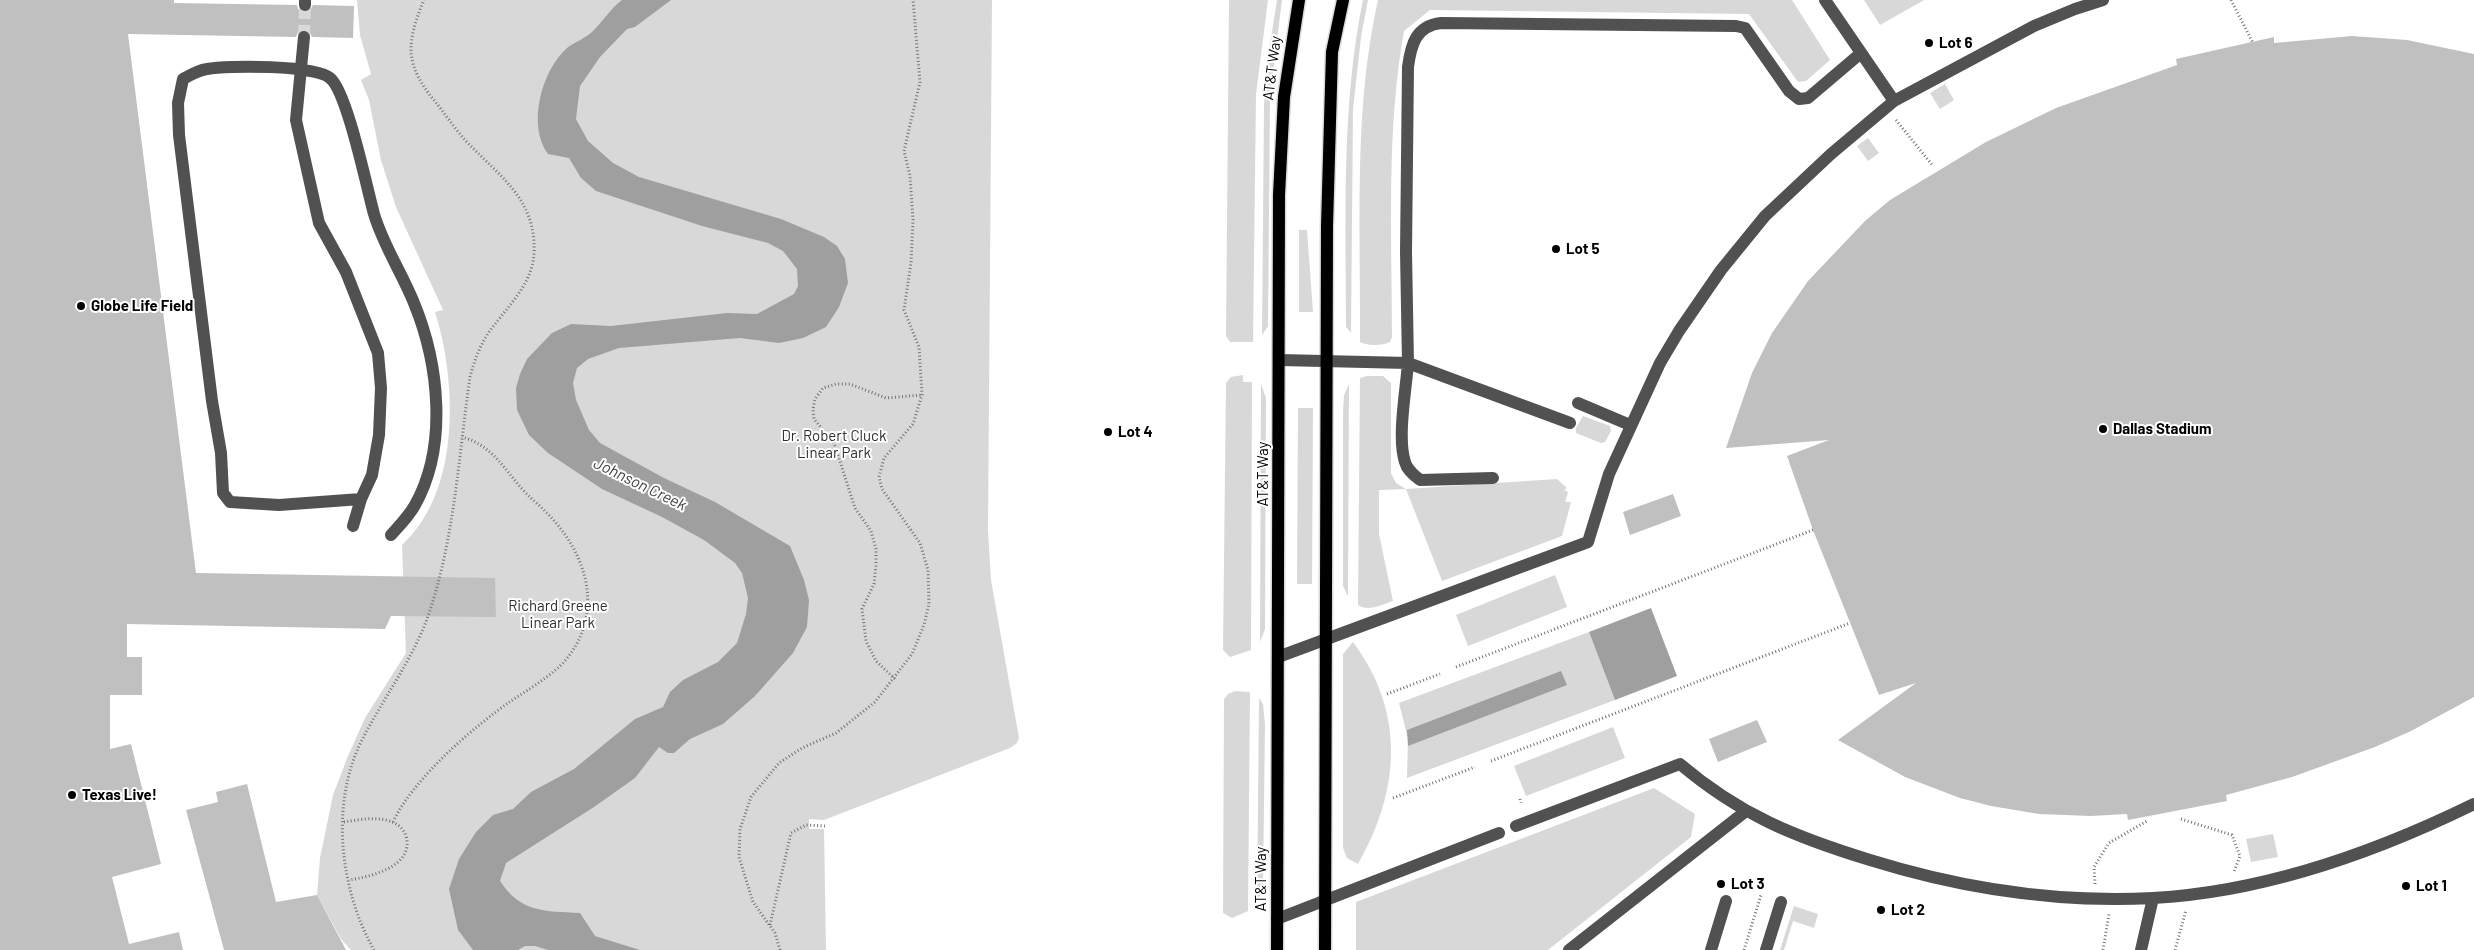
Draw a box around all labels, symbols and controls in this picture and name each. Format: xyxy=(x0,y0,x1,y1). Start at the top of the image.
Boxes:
place label: Lot 6 xyxy=(1939,34,1972,52)
street label: AT&T Way xyxy=(1259,35,1285,101)
marker: Lot 6 xyxy=(1923,37,1935,49)
place label: Lot 5 xyxy=(1566,240,1600,258)
marker: Lot 5 xyxy=(1550,243,1562,255)
place label: Globe Life Field xyxy=(91,297,193,315)
marker: Globe Life Field xyxy=(75,300,87,312)
place label: Dallas Stadium xyxy=(2113,420,2211,438)
place label: Lot 4 xyxy=(1118,423,1152,441)
marker: Dallas Stadium xyxy=(2097,423,2109,435)
marker: Lot 4 xyxy=(1102,426,1114,438)
park label: Dr. Robert Cluck Linear Park xyxy=(782,427,886,462)
street label: AT&T Way xyxy=(1254,441,1272,507)
water label: Johnson Creek xyxy=(590,453,690,515)
park label: Richard Greene Linear Park xyxy=(508,597,608,632)
place label: Texas Live! xyxy=(82,786,157,804)
marker: Texas Live! xyxy=(66,789,78,801)
street label: AT&T Way xyxy=(1252,846,1270,912)
place label: Lot 3 xyxy=(1731,875,1765,893)
place label: Lot 1 xyxy=(2416,877,2447,895)
marker: Lot 3 xyxy=(1715,878,1727,890)
marker: Lot 1 xyxy=(2400,880,2412,892)
place label: Lot 2 xyxy=(1891,901,1925,919)
marker: Lot 2 xyxy=(1875,904,1887,916)

